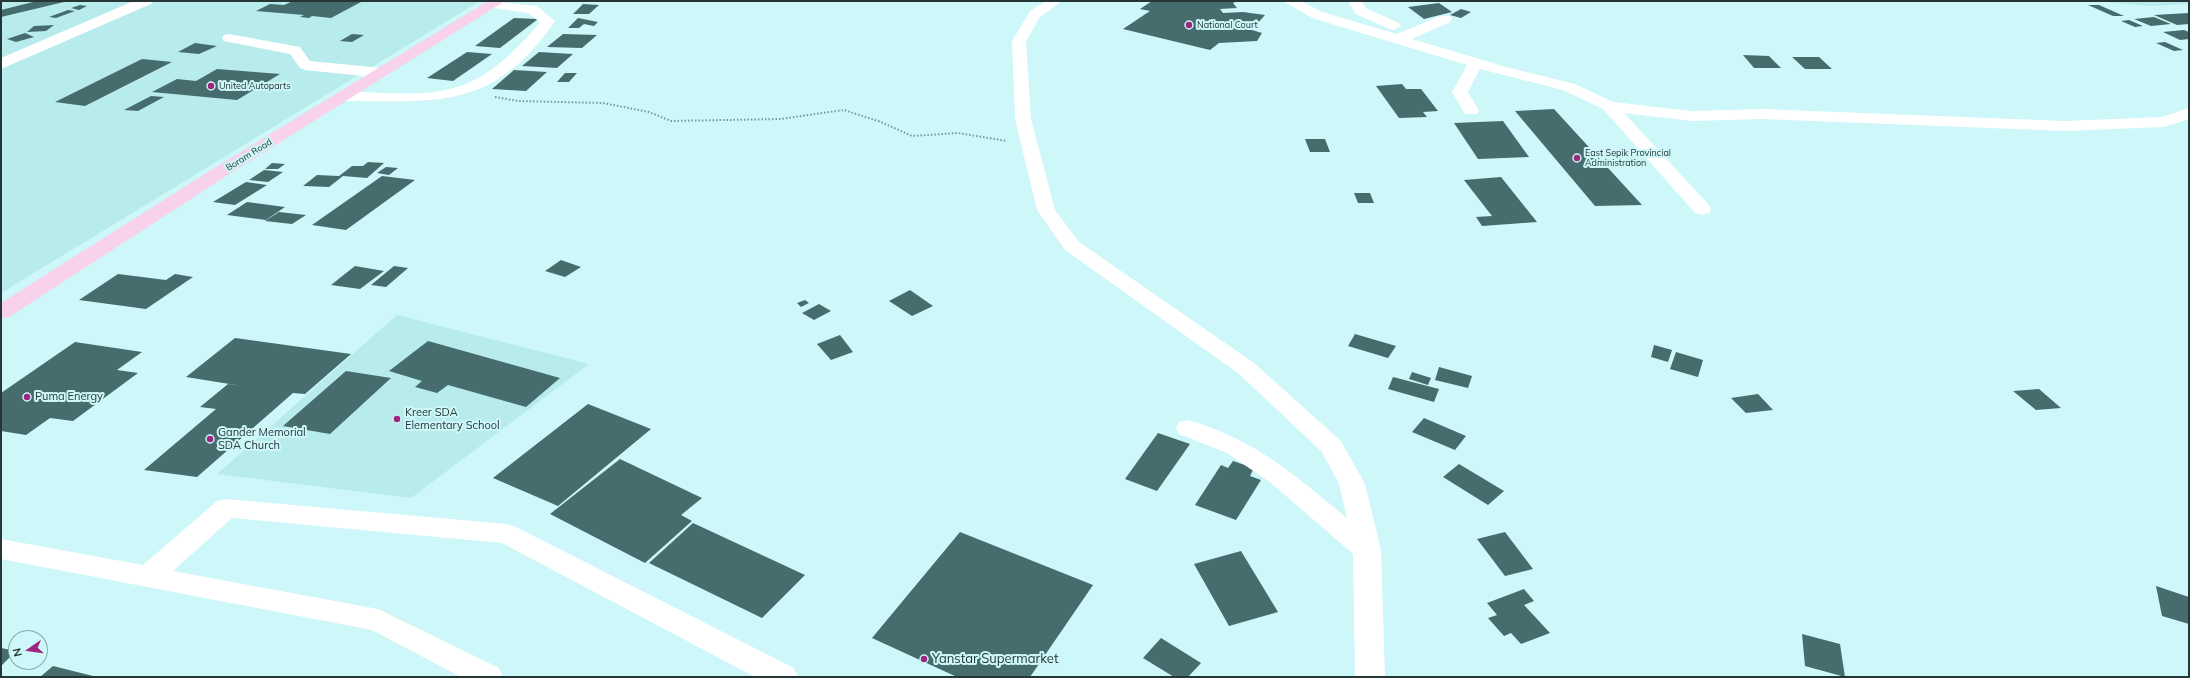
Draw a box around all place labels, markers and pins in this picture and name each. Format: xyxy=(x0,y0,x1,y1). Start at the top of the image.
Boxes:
marker: National Court xyxy=(1184,20,1194,30)
place label: National Court xyxy=(1197,20,1258,30)
marker: United Autoparts xyxy=(206,81,216,91)
place label: United Autoparts xyxy=(219,81,291,91)
place label: East Sepik Provincial Administration xyxy=(1585,148,1671,169)
marker: East Sepik Provincial Administration xyxy=(1572,153,1582,163)
place label: Puma Energy xyxy=(35,390,103,404)
marker: Puma Energy xyxy=(22,392,32,402)
place label: Kreer SDA Elementary School xyxy=(405,406,500,432)
marker: Kreer SDA Elementary School xyxy=(392,414,402,424)
place label: Gander Memorial SDA Church xyxy=(218,426,306,452)
marker: Gander Memorial SDA Church xyxy=(205,434,215,444)
place label: Yanstar Supermarket xyxy=(932,651,1058,667)
marker: Yanstar Supermarket xyxy=(919,654,929,664)

